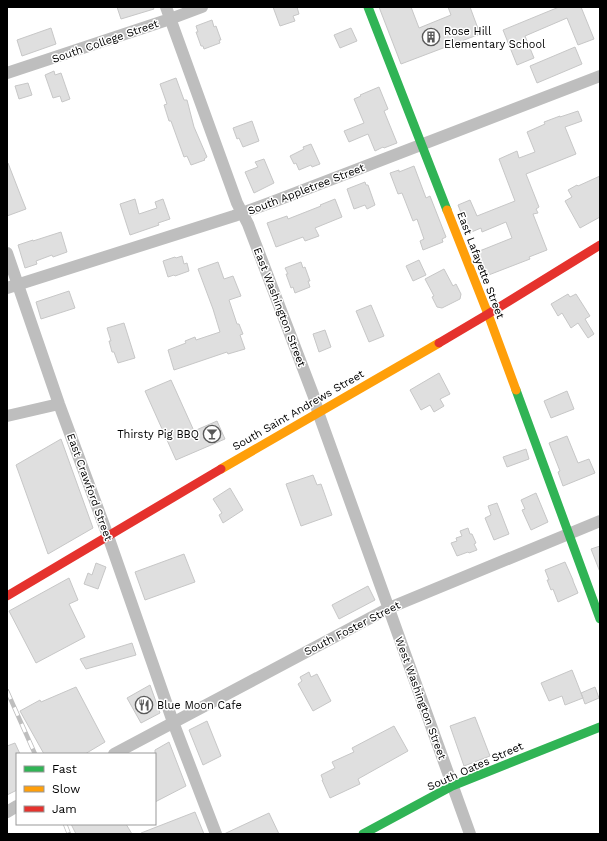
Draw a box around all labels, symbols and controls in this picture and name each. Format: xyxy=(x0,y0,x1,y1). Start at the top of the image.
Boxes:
street label: South College Street xyxy=(50,17,161,66)
place label: Rose Hill Elementary School xyxy=(444,25,546,51)
building icon: Rose Hill Elementary School xyxy=(421,27,441,47)
street label: South Appletree Street xyxy=(246,161,367,218)
street label: East Lafayette Street xyxy=(454,210,507,321)
street label: East Washington Street xyxy=(251,246,308,369)
street label: South Saint Andrews Street xyxy=(230,367,367,453)
bar icon: Thirsty Pig BBQ xyxy=(202,424,222,444)
place label: Thirsty Pig BBQ xyxy=(117,428,199,441)
street label: East Crawford Street xyxy=(64,432,115,543)
street label: South Foster Street xyxy=(302,598,403,658)
street label: West Washington Street xyxy=(392,635,449,762)
restaurant icon: Blue Moon Cafe xyxy=(134,695,154,715)
place label: Blue Moon Cafe xyxy=(157,699,242,712)
street label: South Oates Street xyxy=(425,739,525,793)
legend xyxy=(16,753,156,825)
text: Fast xyxy=(52,762,77,776)
text: Slow xyxy=(52,782,80,796)
text: Jam xyxy=(52,802,77,816)

